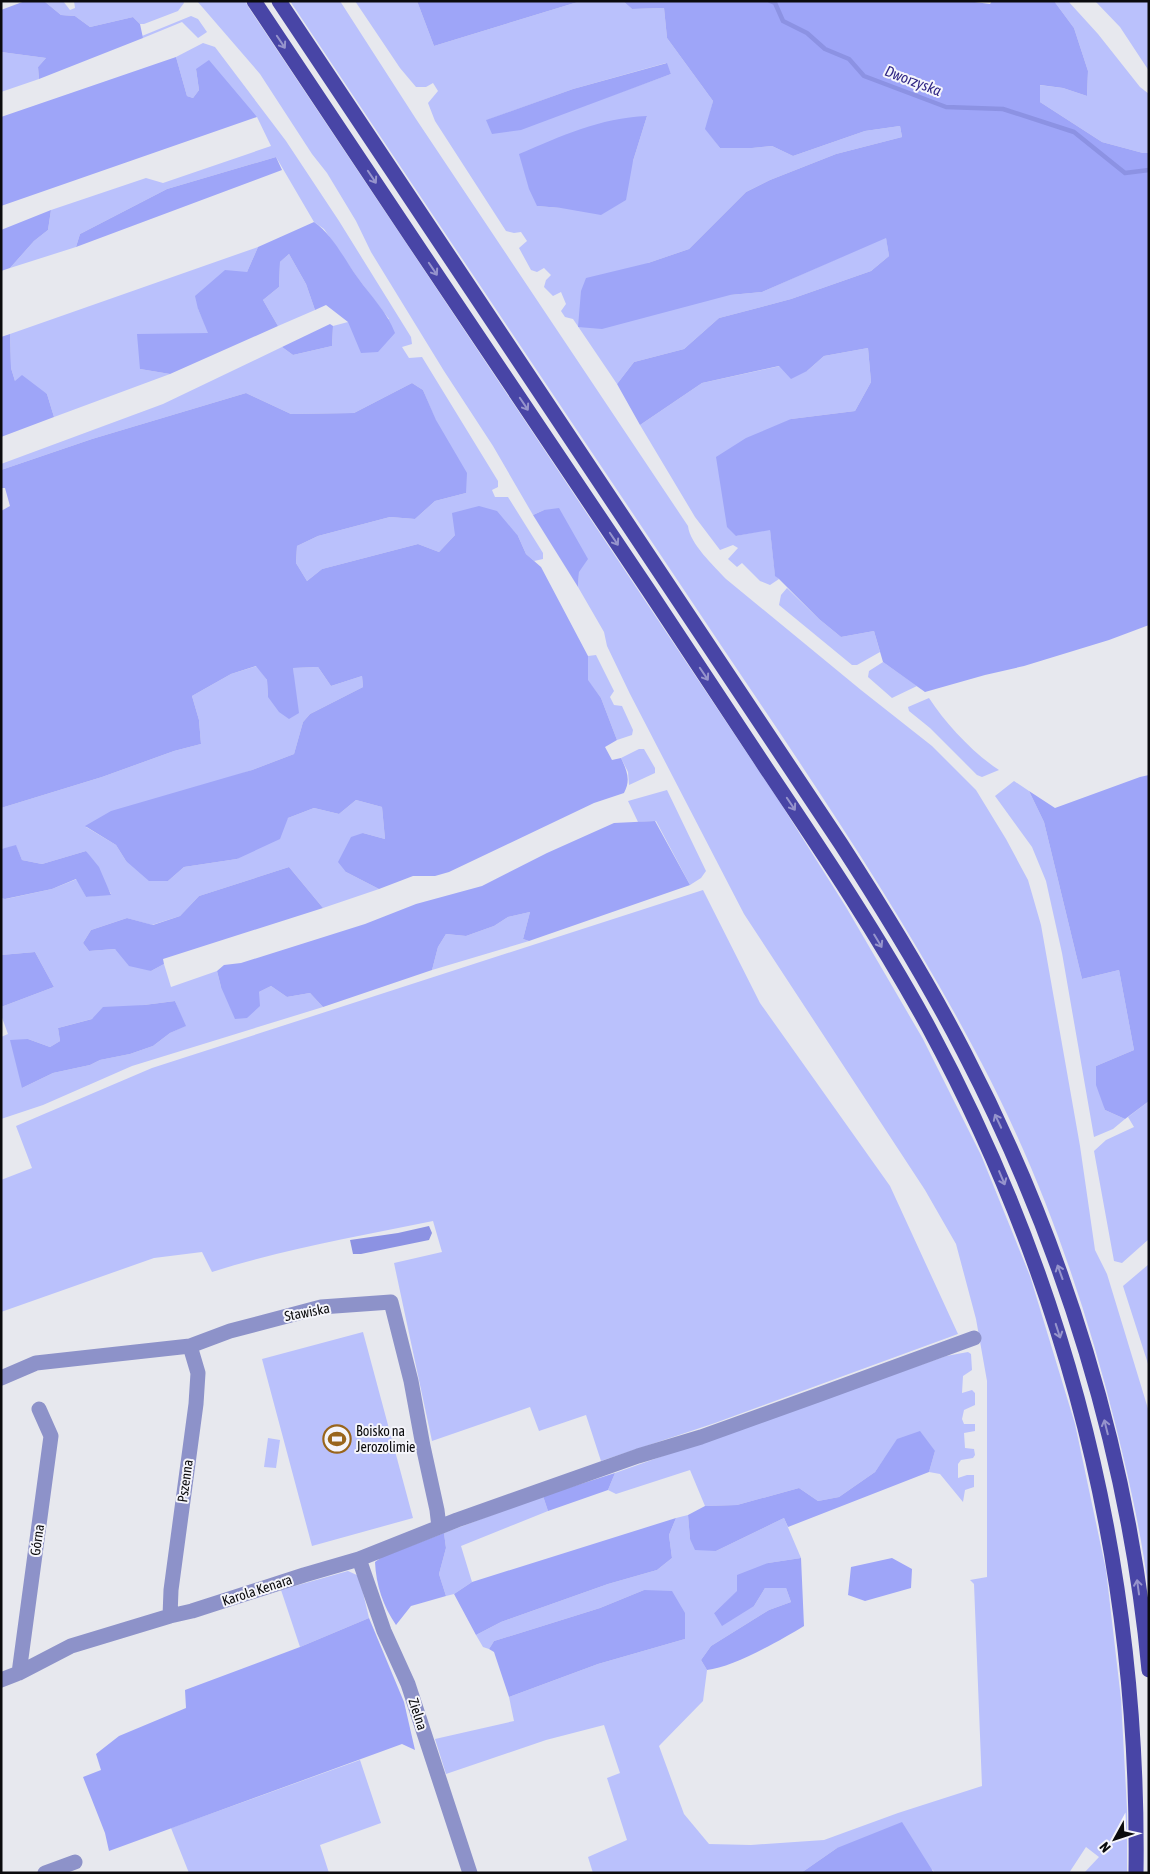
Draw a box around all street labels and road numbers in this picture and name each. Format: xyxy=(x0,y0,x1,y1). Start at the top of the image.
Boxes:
street label: Stawiska xyxy=(283,1300,331,1324)
street label: Pszenna xyxy=(174,1459,196,1503)
street label: Górna xyxy=(27,1523,47,1557)
street label: Karola Kenara xyxy=(220,1571,294,1609)
street label: Zielna xyxy=(405,1696,431,1732)

